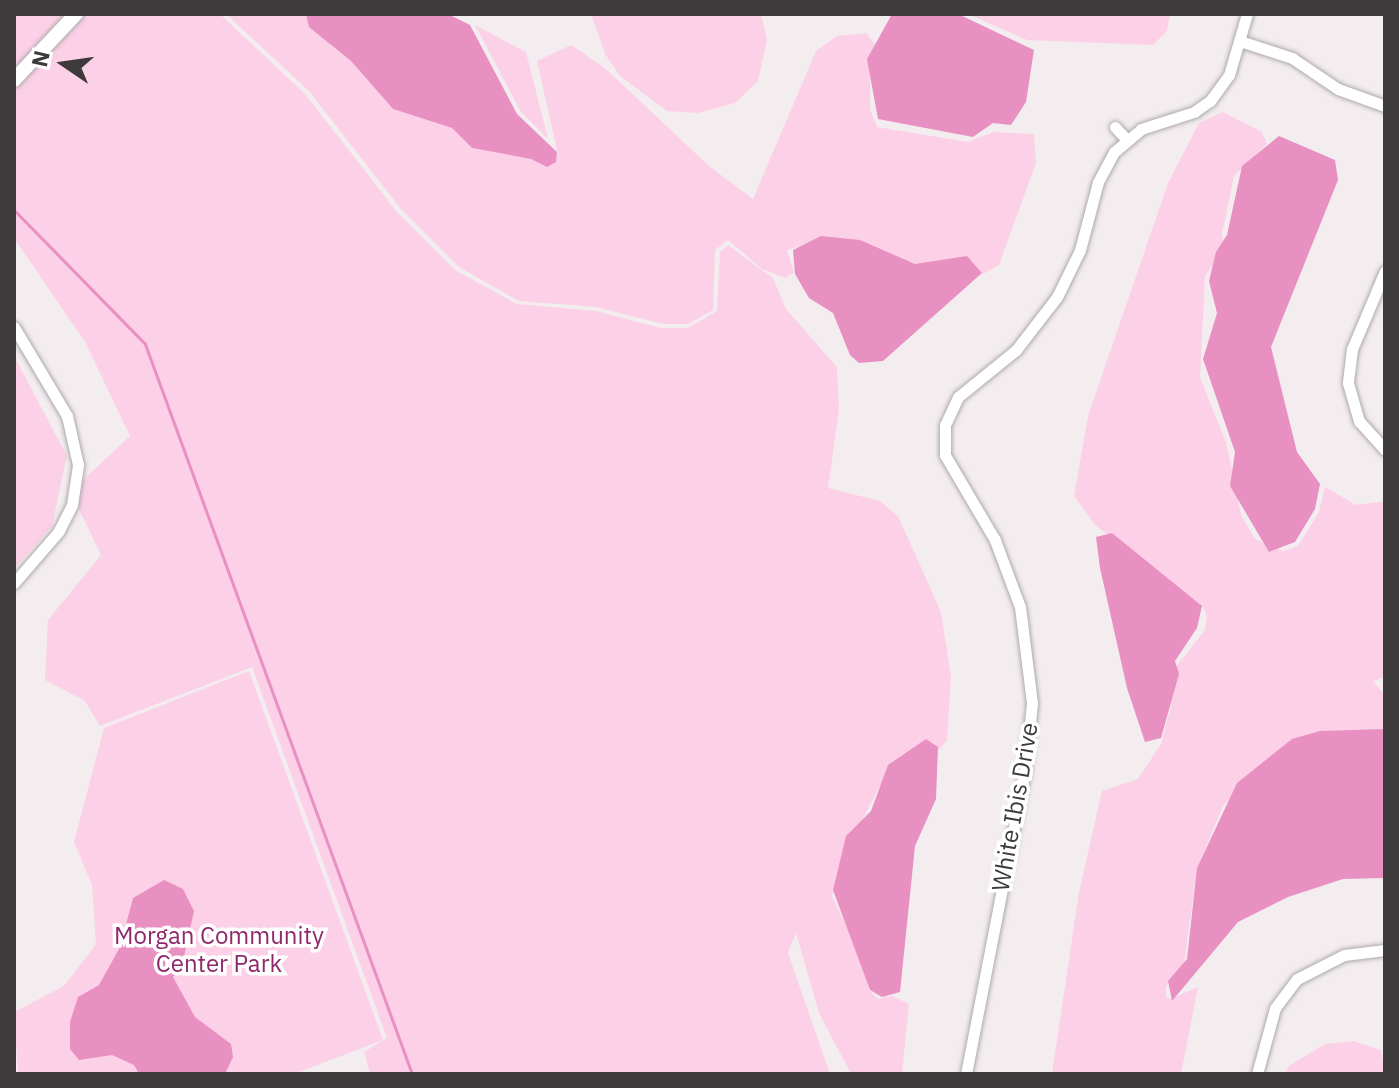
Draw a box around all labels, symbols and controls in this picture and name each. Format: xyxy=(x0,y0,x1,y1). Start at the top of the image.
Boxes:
north arrow xyxy=(24,24,104,104)
text: N xyxy=(24,47,56,70)
street label: White Ibis Drive xyxy=(986,720,1044,894)
park label: Morgan Community Center Park xyxy=(114,922,324,978)

